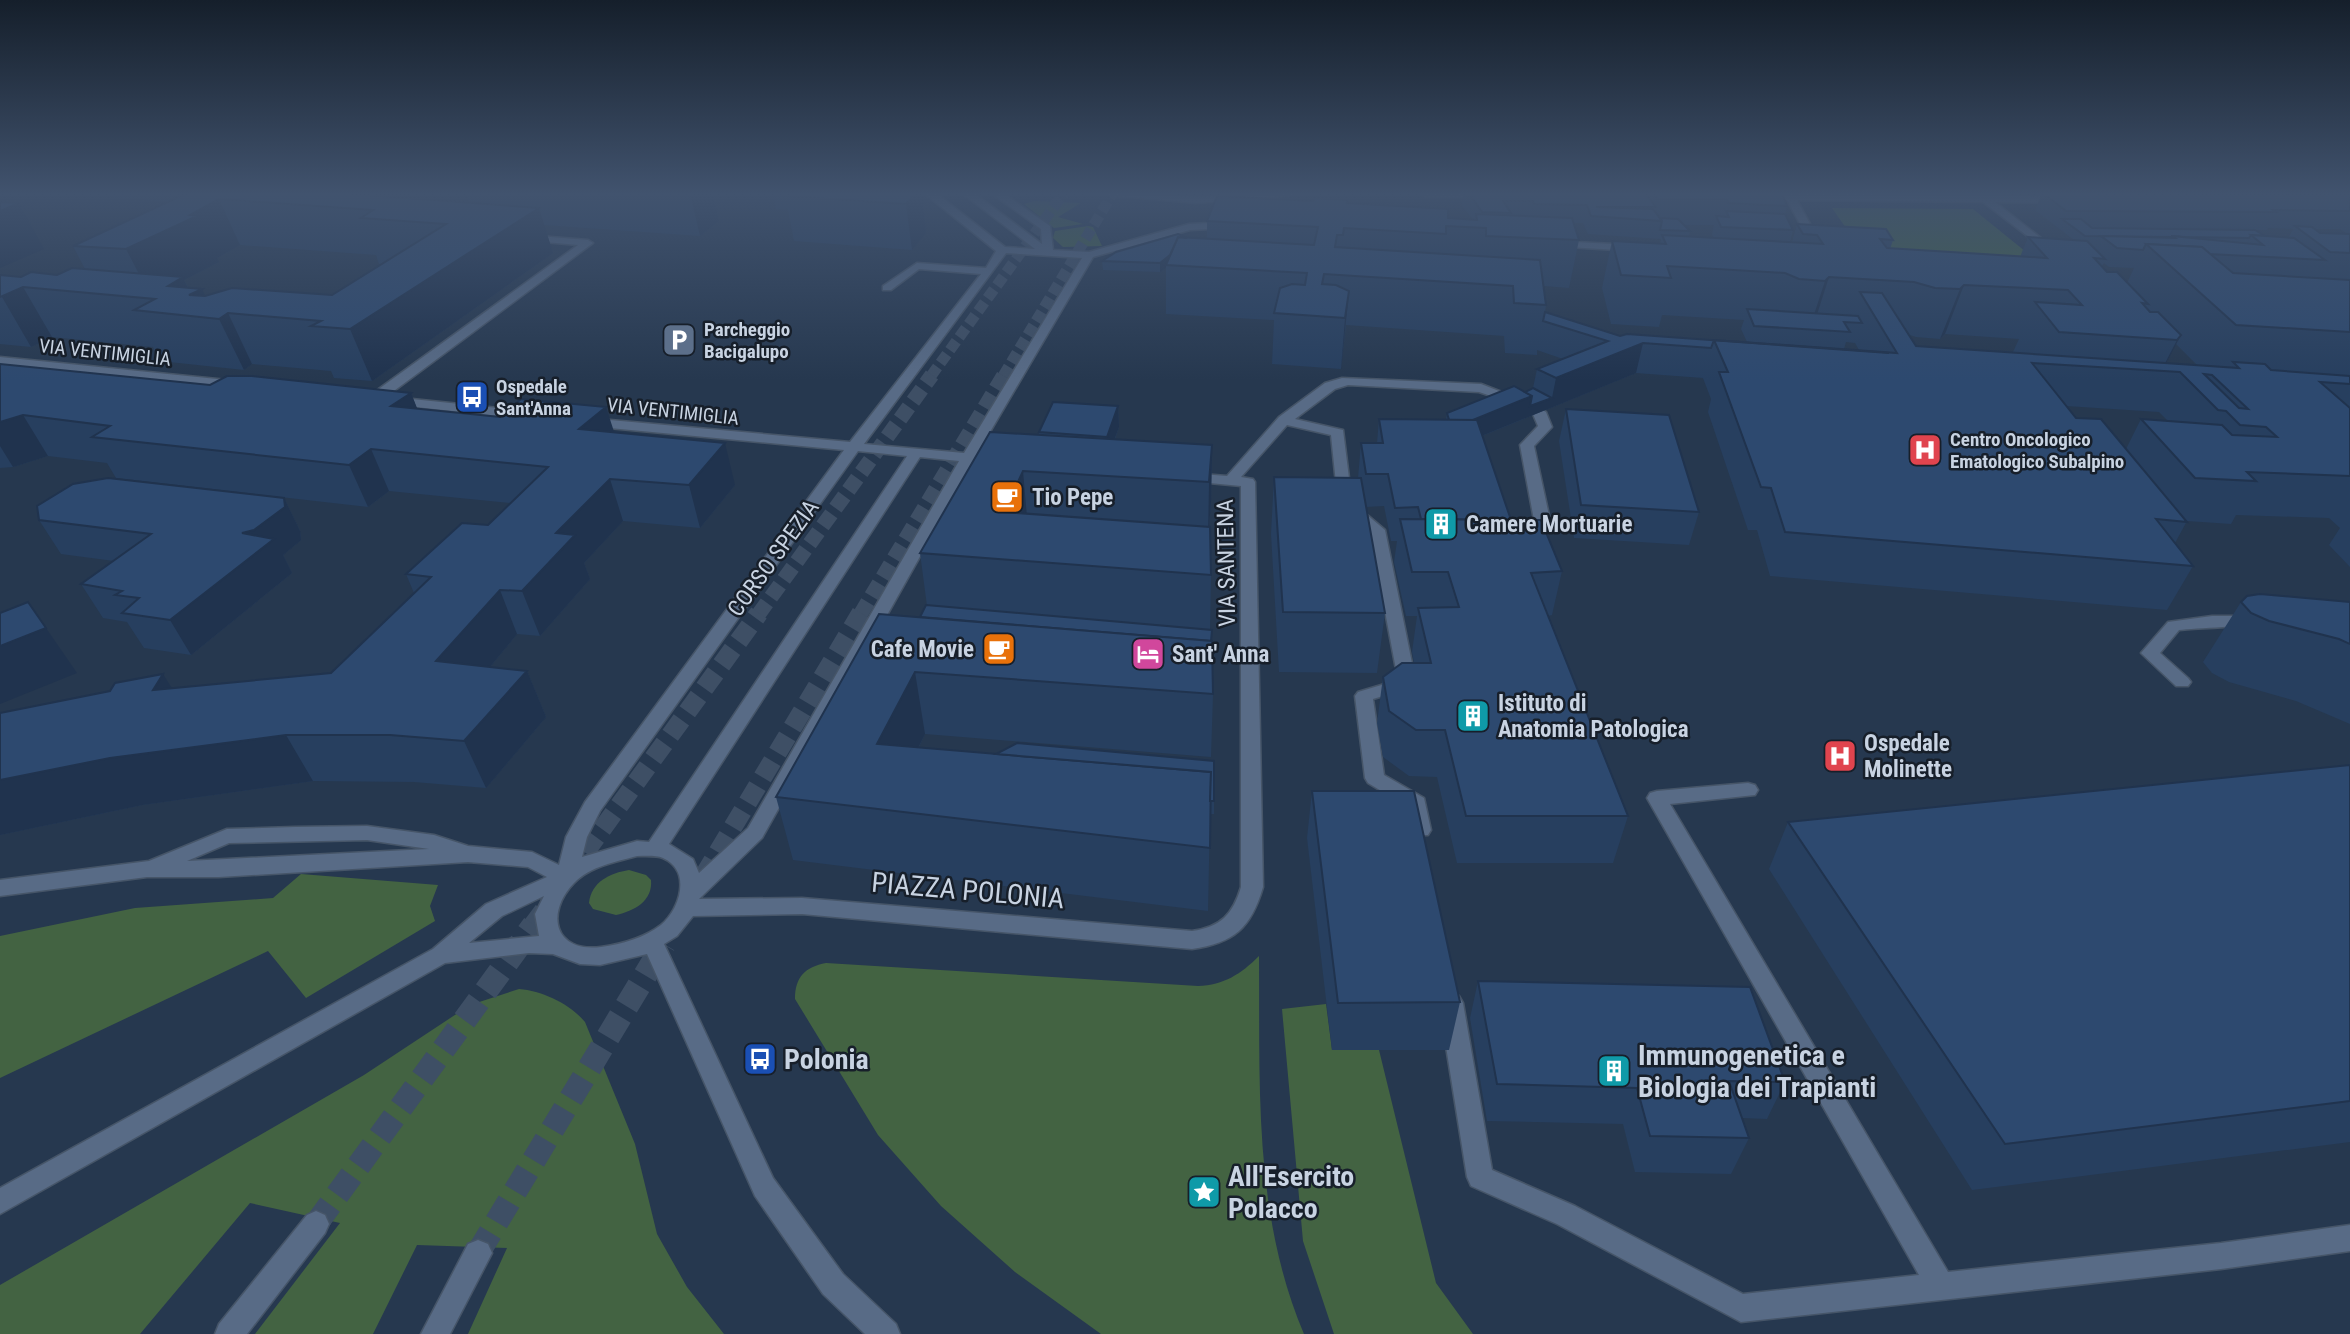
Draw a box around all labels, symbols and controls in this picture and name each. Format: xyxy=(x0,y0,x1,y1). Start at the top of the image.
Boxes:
place label: Parcheggio Bacigalupo xyxy=(704,318,790,363)
parking icon: Parcheggio Bacigalupo xyxy=(660,321,698,359)
street label: VIA VENTIMIGLIA xyxy=(38,334,172,371)
place label: Ospedale Sant'Anna xyxy=(496,375,571,420)
bus stop icon: Ospedale Sant'Anna xyxy=(453,378,491,416)
street label: VIA VENTIMIGLIA xyxy=(606,393,740,430)
place label: Centro Oncologico Ematologico Subalpino xyxy=(1950,428,2124,473)
hospital icon: Centro Oncologico Ematologico Subalpino xyxy=(1906,431,1944,469)
cafe icon: Tio Pepe xyxy=(988,478,1026,516)
place label: Tio Pepe xyxy=(1032,484,1113,511)
street label: CORSO SPEZIA xyxy=(722,495,825,622)
street label: VIA SANTENA xyxy=(1212,499,1241,627)
building icon: Camere Mortuarie xyxy=(1422,505,1460,543)
place label: Camere Mortuarie xyxy=(1466,511,1632,538)
cafe icon: Cafe Movie xyxy=(980,630,1018,668)
hotel icon: Sant' Anna xyxy=(1129,635,1167,673)
place label: Cafe Movie xyxy=(871,636,974,663)
place label: Sant' Anna xyxy=(1172,641,1269,668)
place label: Istituto di Anatomia Patologica xyxy=(1498,690,1689,743)
building icon: Istituto di Anatomia Patologica xyxy=(1454,697,1492,735)
place label: Ospedale Molinette xyxy=(1864,730,1952,783)
hospital icon: Ospedale Molinette xyxy=(1821,737,1859,775)
street label: PIAZZA POLONIA xyxy=(870,866,1066,915)
place label: Immunogenetica e Biologia dei Trapianti xyxy=(1638,1039,1876,1104)
bus stop icon: Polonia xyxy=(741,1040,779,1078)
place label: Polonia xyxy=(784,1043,869,1076)
building icon: Immunogenetica e Biologia dei Trapianti xyxy=(1595,1052,1633,1090)
place label: All'Esercito Polacco xyxy=(1228,1160,1354,1225)
place icon: All'Esercito Polacco xyxy=(1185,1173,1223,1211)

